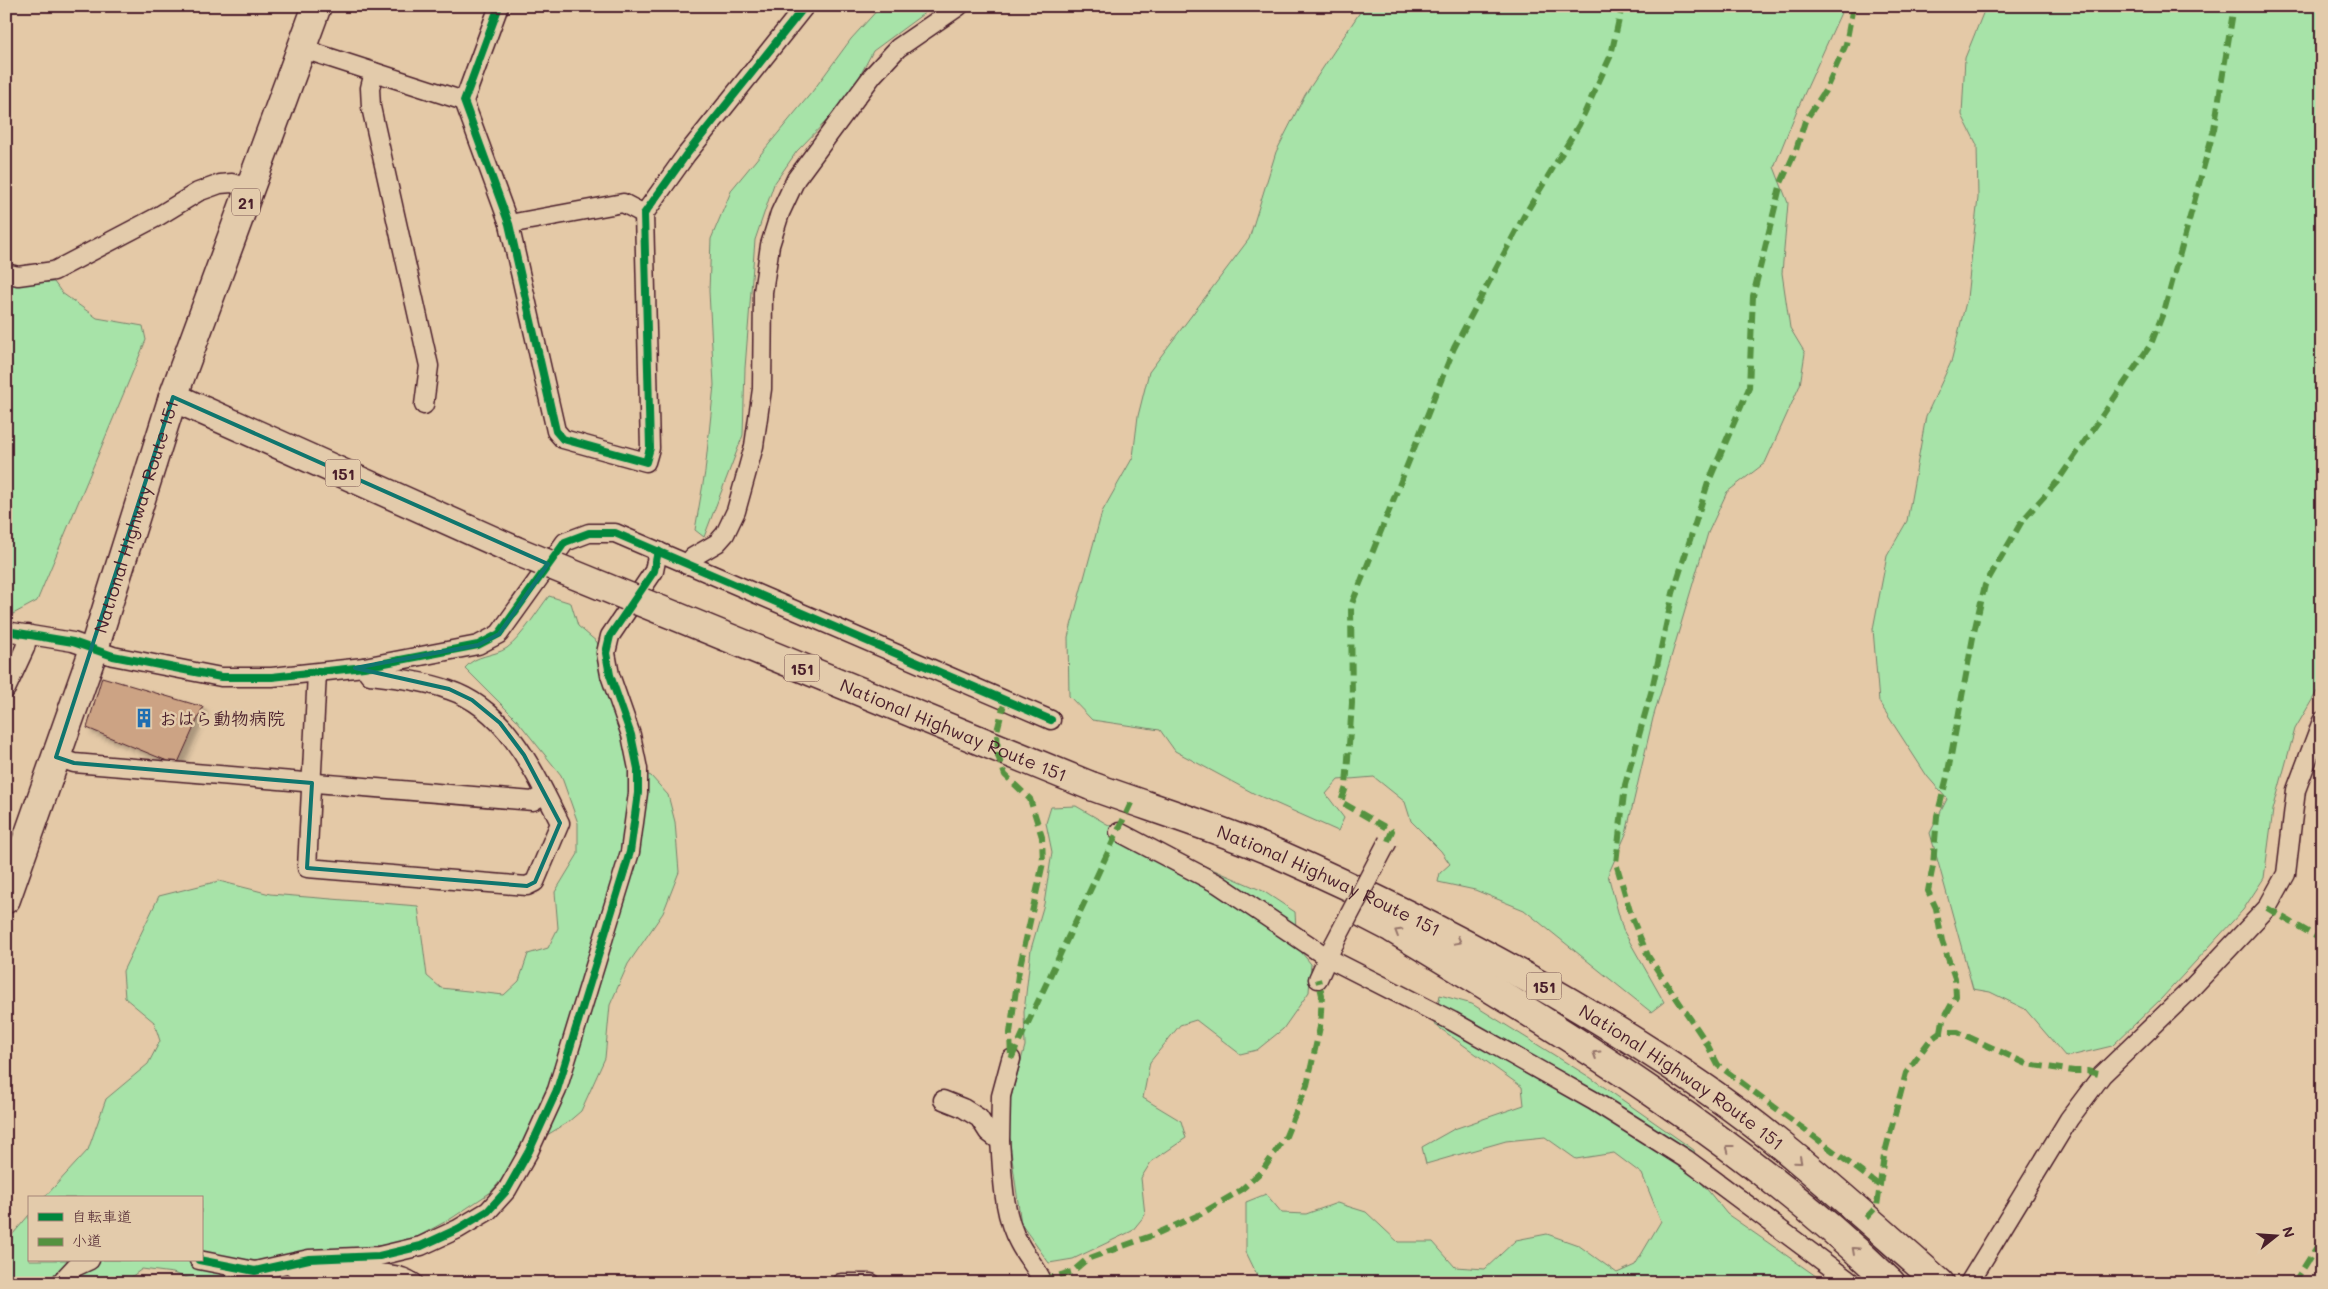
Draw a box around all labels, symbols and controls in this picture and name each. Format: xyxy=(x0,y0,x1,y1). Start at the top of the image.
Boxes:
road number: 21 xyxy=(232,188,260,216)
street label: National Highway Route 151 xyxy=(88,397,183,636)
road number: 151 xyxy=(326,459,360,486)
road number: 151 xyxy=(784,654,820,681)
street label: National Highway Route 151 xyxy=(837,673,1071,787)
place label: おはら動物病院 xyxy=(159,706,285,730)
building icon: おはら動物病院 xyxy=(133,707,155,729)
street label: National Highway Route 151 xyxy=(1214,819,1445,941)
one-way arrow xyxy=(1395,928,1404,938)
one-way arrow xyxy=(1453,935,1462,945)
road number: 151 xyxy=(1526,972,1562,999)
street label: National Highway Route 151 xyxy=(1575,998,1789,1155)
one-way arrow xyxy=(1593,1050,1602,1060)
one-way arrow xyxy=(1725,1145,1735,1154)
one-way arrow xyxy=(1794,1156,1803,1165)
legend xyxy=(28,1196,202,1262)
text: 自転車道 xyxy=(72,1206,132,1226)
north arrow xyxy=(2250,1212,2300,1262)
text: N xyxy=(2278,1224,2300,1240)
text: 小道 xyxy=(72,1230,102,1250)
one-way arrow xyxy=(1852,1247,1861,1256)

